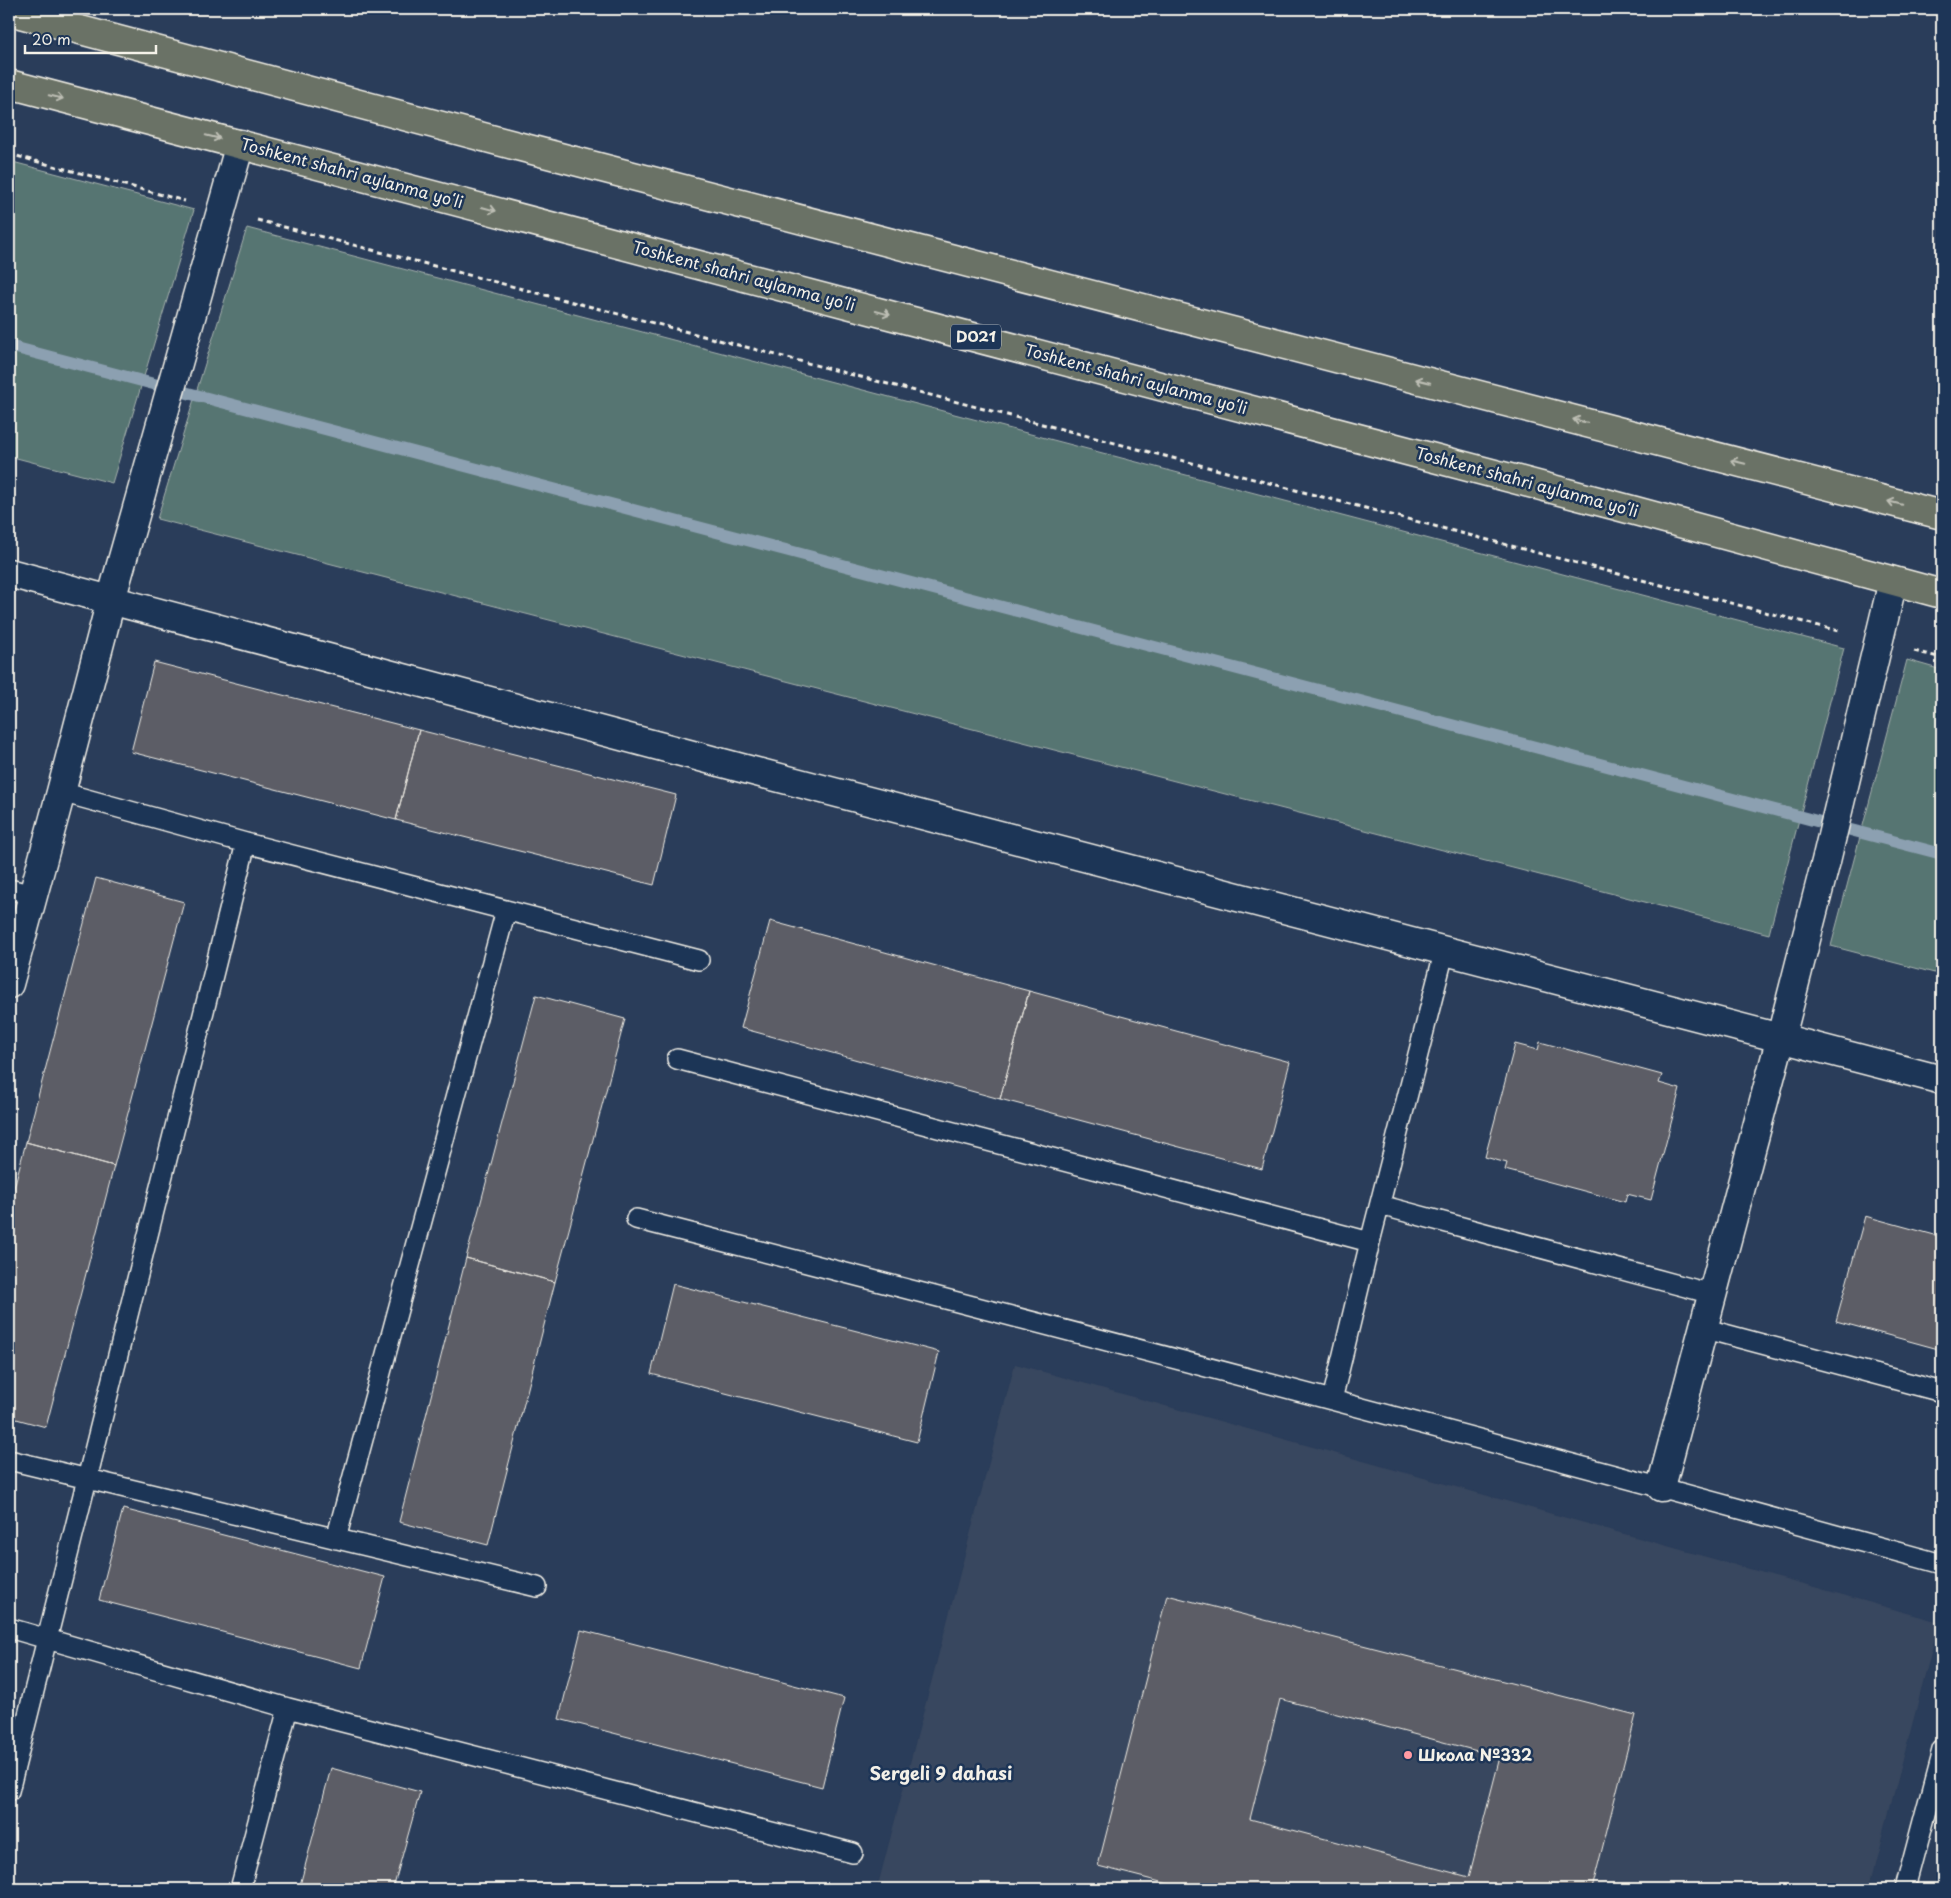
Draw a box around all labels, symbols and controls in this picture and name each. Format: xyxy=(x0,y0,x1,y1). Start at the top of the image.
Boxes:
scale bar xyxy=(25,22,156,54)
text: 20 m xyxy=(32,27,71,50)
one-way arrow xyxy=(47,92,63,102)
street label: Toshkent shahri aylanma yoʻli xyxy=(238,131,466,213)
one-way arrow xyxy=(205,133,221,142)
one-way arrow xyxy=(481,205,497,214)
street label: Toshkent shahri aylanma yoʻli xyxy=(630,234,858,316)
one-way arrow xyxy=(875,309,891,318)
road number: D021 xyxy=(951,324,1001,350)
street label: Toshkent shahri aylanma yoʻli xyxy=(1022,337,1250,419)
one-way arrow xyxy=(1416,375,1432,385)
one-way arrow xyxy=(1573,416,1589,425)
street label: Toshkent shahri aylanma yoʻli xyxy=(1413,440,1641,522)
one-way arrow xyxy=(1730,457,1746,466)
one-way arrow xyxy=(1888,497,1904,507)
place label: Школа №332 xyxy=(1418,1742,1532,1766)
marker: Школа №332 xyxy=(1402,1749,1414,1761)
district label: Sergeli 9 dahasi xyxy=(870,1759,1012,1786)

